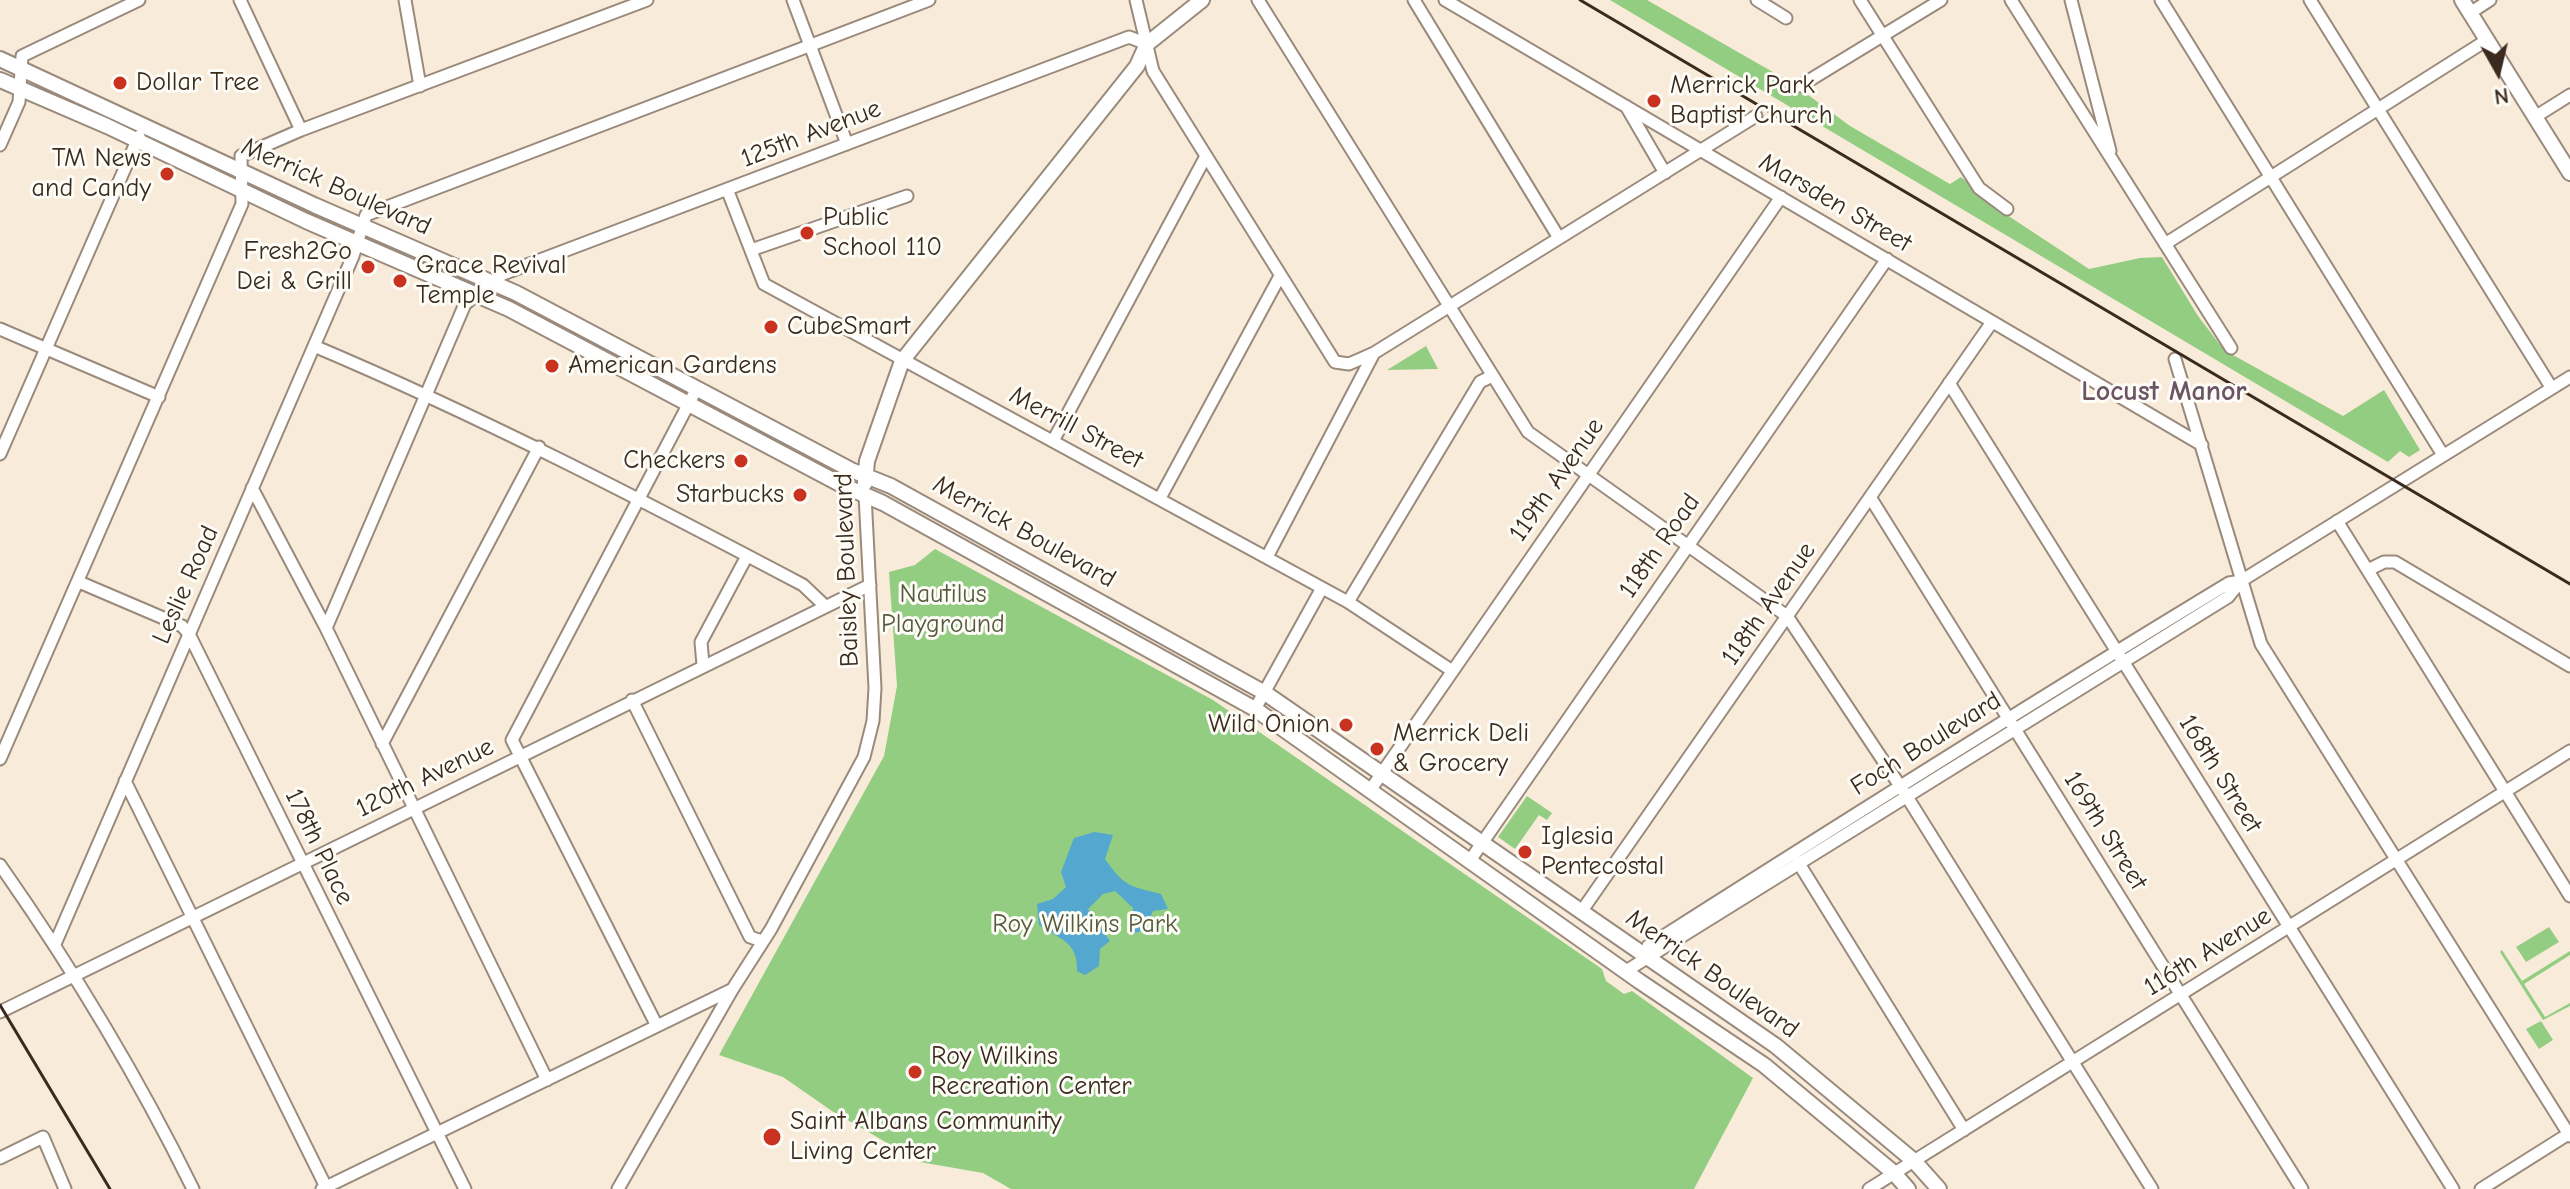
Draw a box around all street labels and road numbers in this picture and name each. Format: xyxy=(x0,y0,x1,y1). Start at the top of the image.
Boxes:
street label: 125th Avenue xyxy=(737,93,885,175)
street label: Merrick Boulevard xyxy=(236,131,436,243)
street label: Marsden Street xyxy=(1753,147,1917,259)
street label: Merrill Street xyxy=(1004,380,1148,476)
street label: 119th Avenue xyxy=(1503,412,1611,548)
street label: Merrick Boulevard xyxy=(927,469,1121,595)
street label: Baisley Boulevard xyxy=(828,472,866,668)
street label: 118th Road xyxy=(1613,488,1707,604)
street label: Leslie Road xyxy=(146,521,226,649)
street label: 118th Avenue xyxy=(1715,536,1823,672)
street label: Foch Boulevard xyxy=(1845,685,2007,803)
street label: 168th Street xyxy=(2172,709,2268,839)
street label: 120th Avenue xyxy=(351,731,499,825)
street label: 169th Street xyxy=(2056,766,2154,896)
street label: 178th Place xyxy=(278,784,360,910)
street label: 116th Avenue xyxy=(2139,901,2277,1003)
street label: Merrick Boulevard xyxy=(1619,903,1805,1045)

